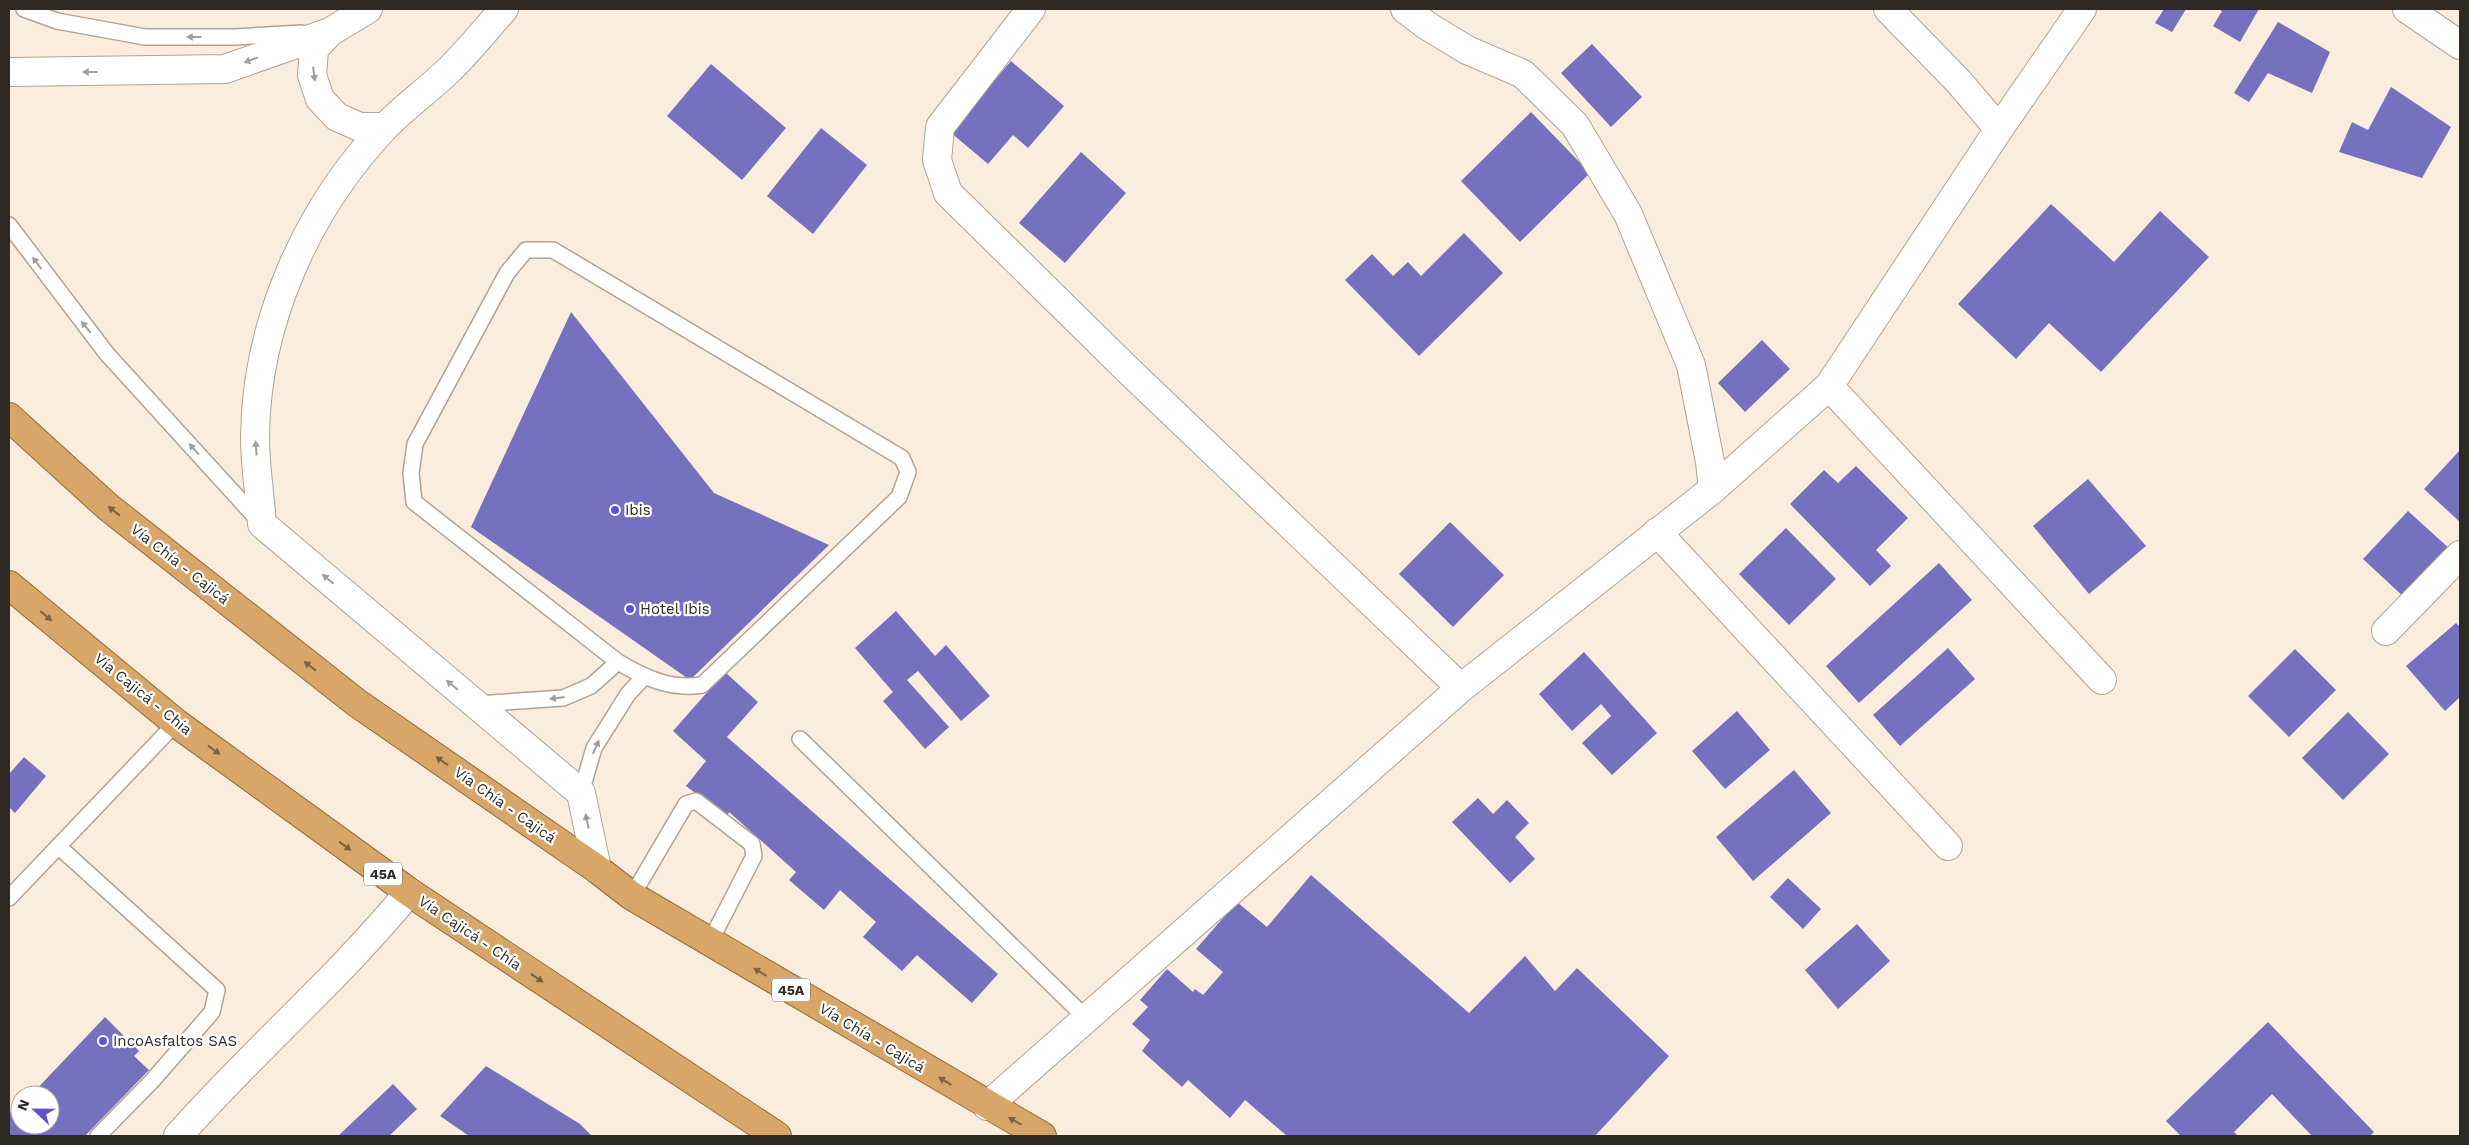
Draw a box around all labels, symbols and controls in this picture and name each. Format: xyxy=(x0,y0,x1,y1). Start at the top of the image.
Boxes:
one-way arrow xyxy=(185,33,201,41)
one-way arrow xyxy=(243,56,258,64)
one-way arrow xyxy=(310,67,318,83)
one-way arrow xyxy=(82,68,98,76)
one-way arrow xyxy=(32,256,42,270)
one-way arrow xyxy=(81,321,92,334)
one-way arrow xyxy=(252,439,260,455)
one-way arrow xyxy=(188,444,200,456)
place label: Ibis xyxy=(625,501,651,519)
marker: Ibis xyxy=(609,504,621,516)
one-way arrow xyxy=(107,506,120,517)
street label: Vía Chía - Cajicá xyxy=(127,520,233,608)
one-way arrow xyxy=(321,574,334,585)
place label: Hotel Ibis xyxy=(640,600,710,618)
marker: Hotel Ibis xyxy=(624,603,636,615)
one-way arrow xyxy=(40,610,53,621)
street label: Vía Cajicá - Chía xyxy=(91,649,196,739)
one-way arrow xyxy=(304,660,317,671)
one-way arrow xyxy=(445,679,458,690)
one-way arrow xyxy=(549,694,565,702)
one-way arrow xyxy=(592,740,600,754)
one-way arrow xyxy=(207,745,220,756)
one-way arrow xyxy=(435,756,448,766)
street label: Vía Chía - Cajicá xyxy=(451,763,560,847)
one-way arrow xyxy=(582,813,590,829)
one-way arrow xyxy=(338,841,352,851)
road number: 45A xyxy=(364,862,402,886)
street label: Vía Cajicá - Chía xyxy=(415,892,525,974)
one-way arrow xyxy=(754,967,767,976)
one-way arrow xyxy=(530,973,544,983)
road number: 45A xyxy=(772,978,810,1002)
street label: Vía Chía - Cajicá xyxy=(816,999,929,1077)
place label: IncoAsfaltos SAS xyxy=(113,1032,237,1050)
marker: IncoAsfaltos SAS xyxy=(97,1035,109,1047)
one-way arrow xyxy=(939,1077,952,1086)
north arrow xyxy=(10,1085,60,1135)
text: N xyxy=(14,1097,32,1113)
one-way arrow xyxy=(1007,1117,1022,1125)

